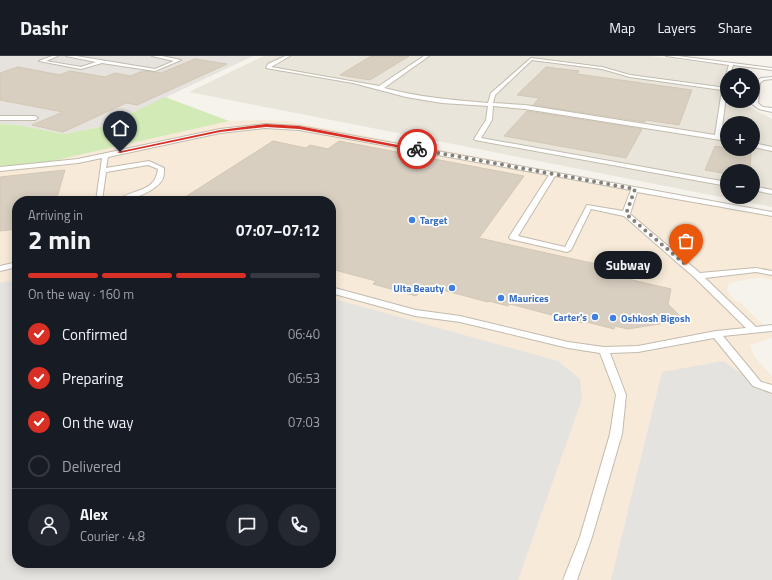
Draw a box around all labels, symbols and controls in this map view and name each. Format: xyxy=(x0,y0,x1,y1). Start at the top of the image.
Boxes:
text: Dashr xyxy=(20,13,68,42)
text: Map xyxy=(609,17,635,38)
text: Layers xyxy=(657,17,696,38)
text: Share xyxy=(718,17,752,38)
map controls xyxy=(720,68,760,204)
button: locate xyxy=(720,68,760,108)
pin xyxy=(103,111,137,152)
button: + xyxy=(720,116,760,156)
icon: home xyxy=(109,117,131,139)
courier xyxy=(397,129,437,169)
icon: bike xyxy=(406,138,428,160)
button: − xyxy=(720,164,760,204)
text: Arriving in xyxy=(28,205,83,225)
place label: Target xyxy=(420,213,448,228)
marker: Target xyxy=(407,215,417,225)
text: 07:07–07:12 xyxy=(236,219,320,242)
text: 2 min xyxy=(28,220,91,259)
pin xyxy=(669,224,703,265)
icon: bag xyxy=(675,230,697,252)
callout: Subway xyxy=(594,251,662,279)
text: Subway xyxy=(606,255,650,275)
place label: Ulta Beauty xyxy=(393,281,444,296)
marker: Ulta Beauty xyxy=(447,283,457,293)
text: On the way · 160 m xyxy=(28,284,134,304)
place label: Maurices xyxy=(509,291,549,306)
marker: Maurices xyxy=(496,293,506,303)
place label: Carter's xyxy=(553,310,587,325)
place label: Oshkosh Bigosh xyxy=(621,311,690,326)
marker: Carter's xyxy=(590,312,600,322)
marker: Oshkosh Bigosh xyxy=(608,313,618,323)
icon: check xyxy=(28,323,50,345)
text: Confirmed xyxy=(62,323,127,346)
text: 06:40 xyxy=(288,324,320,344)
icon: check xyxy=(28,367,50,389)
text: Preparing xyxy=(62,367,123,390)
text: 06:53 xyxy=(288,368,320,388)
icon: check xyxy=(28,411,50,433)
text: On the way xyxy=(62,411,134,434)
text: 07:03 xyxy=(288,412,320,432)
text: Delivered xyxy=(62,455,121,478)
text: Alex xyxy=(80,503,108,526)
button: person xyxy=(28,504,70,546)
button: chat xyxy=(226,504,268,546)
button: phone xyxy=(278,504,320,546)
text: Courier · 4.8 xyxy=(80,526,145,546)

